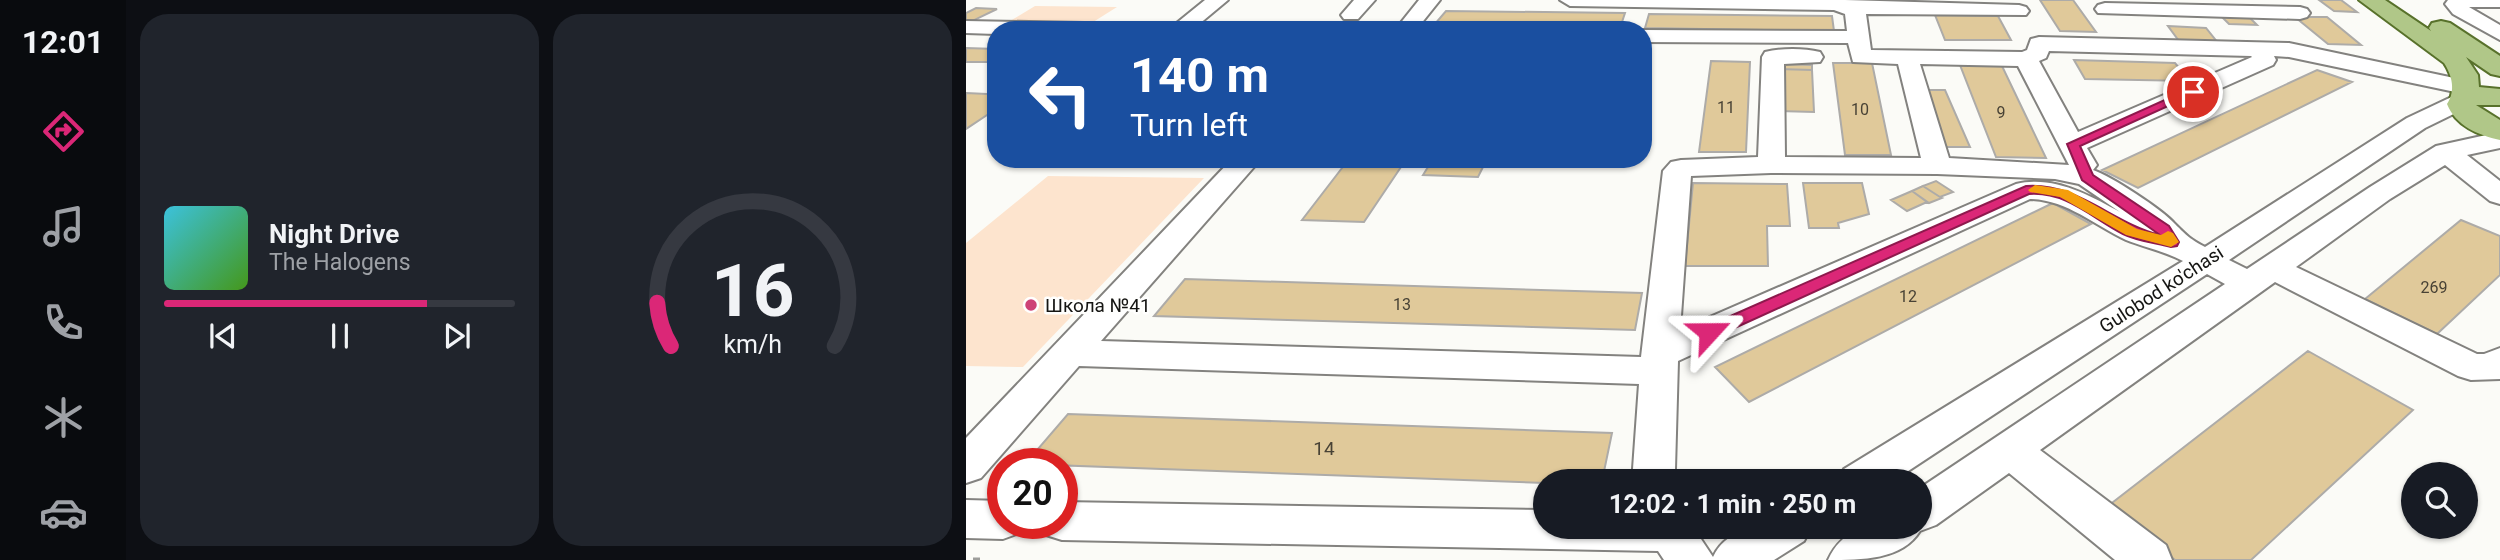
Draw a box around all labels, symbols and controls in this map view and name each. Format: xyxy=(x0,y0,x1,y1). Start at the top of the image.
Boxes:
text: 12:01 xyxy=(22,23,104,61)
text: 140 m xyxy=(1130,47,1269,104)
icon: left xyxy=(1015,49,1106,140)
pin xyxy=(2163,62,2223,122)
icon: arrive xyxy=(2174,73,2212,111)
house number: 11 xyxy=(1717,98,1735,117)
house number: 10 xyxy=(1851,100,1869,119)
house number: 9 xyxy=(1997,103,2006,122)
text: Turn left xyxy=(1130,106,1248,144)
icon: directions xyxy=(39,107,88,156)
icon: music xyxy=(39,202,88,251)
text: Night Drive xyxy=(269,219,399,249)
street label: Gulobod ko'chasi xyxy=(2095,241,2227,338)
text: 16 xyxy=(711,248,794,334)
text: The Halogens xyxy=(269,249,411,276)
house number: 269 xyxy=(2421,278,2447,297)
house number: 12 xyxy=(1899,287,1917,306)
place label: Школа №41 xyxy=(1045,294,1151,317)
house number: 13 xyxy=(1393,295,1411,314)
position arrow xyxy=(1672,295,1746,369)
marker: Школа №41 xyxy=(1023,297,1039,313)
icon: phone xyxy=(39,298,88,347)
icon: previous xyxy=(204,317,242,355)
icon: pause xyxy=(321,317,359,355)
icon: next xyxy=(438,317,476,355)
text: km/h xyxy=(723,330,782,359)
icon: climate xyxy=(39,393,88,442)
house number: 14 xyxy=(1313,437,1335,460)
speed limit sign: 20 xyxy=(987,448,1078,539)
map controls xyxy=(2401,462,2478,539)
button: search xyxy=(2401,462,2478,539)
icon: car xyxy=(39,488,88,537)
text: 12:02 · 1 min · 250 m xyxy=(1609,489,1856,519)

